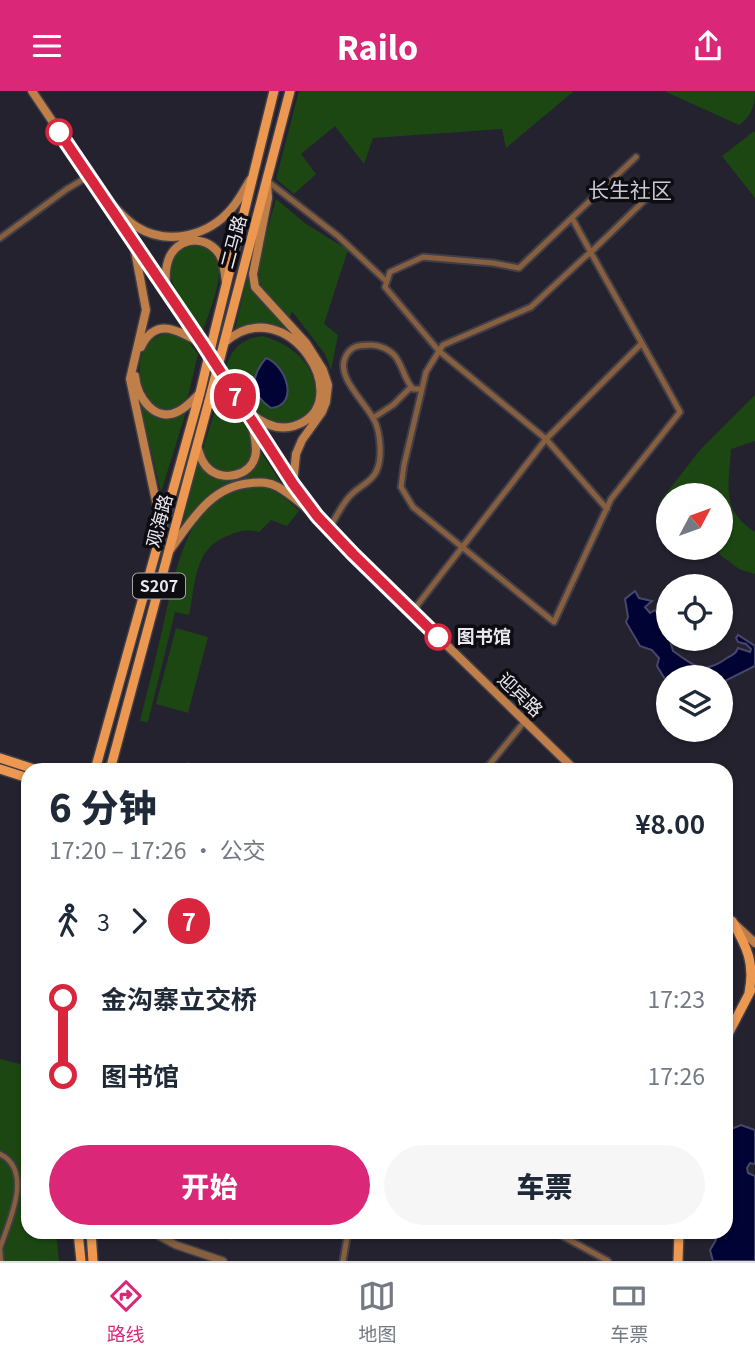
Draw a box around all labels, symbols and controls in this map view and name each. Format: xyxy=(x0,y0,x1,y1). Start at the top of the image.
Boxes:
text: Railo xyxy=(337,23,418,69)
icon: menu xyxy=(28,27,66,65)
icon: share xyxy=(689,27,727,65)
unlabelled marker xyxy=(46,119,72,145)
district label: 长生社区 xyxy=(588,174,672,204)
street label: 二马路 xyxy=(213,212,252,271)
line badge: 7 xyxy=(212,373,258,419)
text: 7 xyxy=(228,378,242,413)
north arrow xyxy=(656,483,733,560)
map controls xyxy=(656,483,733,742)
street label: 观海路 xyxy=(139,491,178,550)
road number: S207 xyxy=(133,573,185,599)
button: locate xyxy=(656,574,733,651)
place label: 图书馆 xyxy=(457,622,511,648)
marker: 图书馆 xyxy=(425,624,451,650)
street label: 迎宾路 xyxy=(493,665,550,722)
button: layers xyxy=(656,665,733,742)
text: 6 分钟 xyxy=(49,778,156,833)
text: ¥8.00 xyxy=(635,804,705,841)
text: 17:20 – 17:26 · 公交 xyxy=(49,832,266,866)
icon: walk xyxy=(49,902,87,940)
icon: forward xyxy=(120,902,158,940)
text: 7 xyxy=(182,903,196,938)
text: 3 xyxy=(97,904,110,938)
text: 金沟寨立交桥 xyxy=(101,979,257,1016)
text: 17:23 xyxy=(648,981,705,1015)
text: 图书馆 xyxy=(101,1056,179,1093)
text: 17:26 xyxy=(648,1058,705,1092)
button: 开始 xyxy=(49,1145,370,1225)
button: 车票 xyxy=(384,1145,705,1225)
tab: 路线 xyxy=(107,1277,145,1346)
tab: 地图 xyxy=(358,1277,396,1346)
tab: 车票 xyxy=(610,1277,648,1346)

